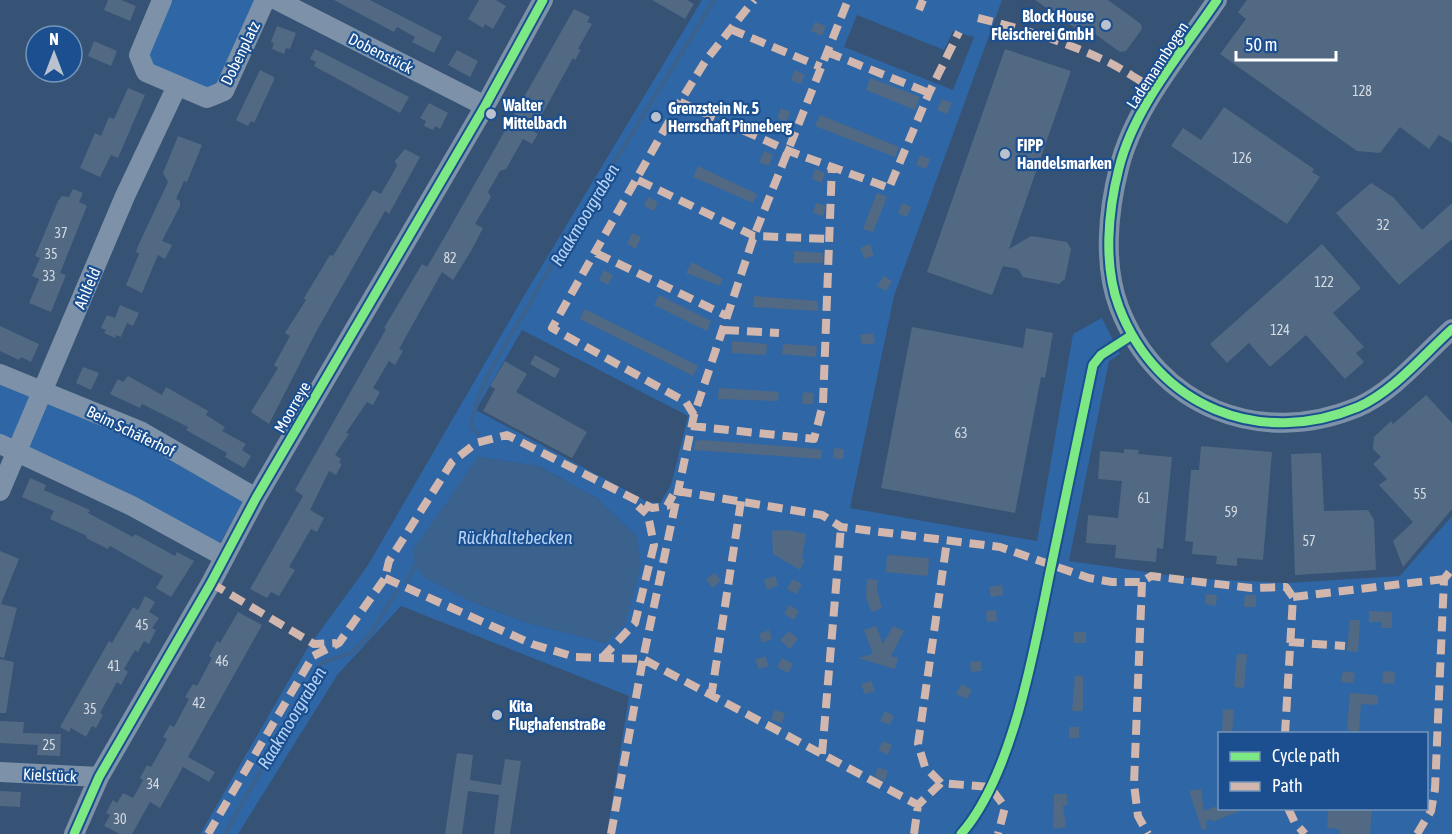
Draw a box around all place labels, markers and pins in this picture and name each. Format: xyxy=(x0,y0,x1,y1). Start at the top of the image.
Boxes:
place label: Block House Fleischerei GmbH xyxy=(991,7,1094,43)
marker: Block House Fleischerei GmbH xyxy=(1099,18,1113,32)
place label: Walter Mittelbach xyxy=(502,96,567,132)
place label: Grenzstein Nr. 5 Herrschaft Pinneberg xyxy=(668,99,792,135)
marker: Walter Mittelbach xyxy=(484,107,498,121)
marker: Grenzstein Nr. 5 Herrschaft Pinneberg xyxy=(649,110,663,124)
place label: FIPP Handelsmarken xyxy=(1017,136,1112,172)
marker: FIPP Handelsmarken xyxy=(998,147,1012,161)
place label: Kita Flughafenstraße xyxy=(509,697,606,733)
marker: Kita Flughafenstraße xyxy=(490,708,504,722)

